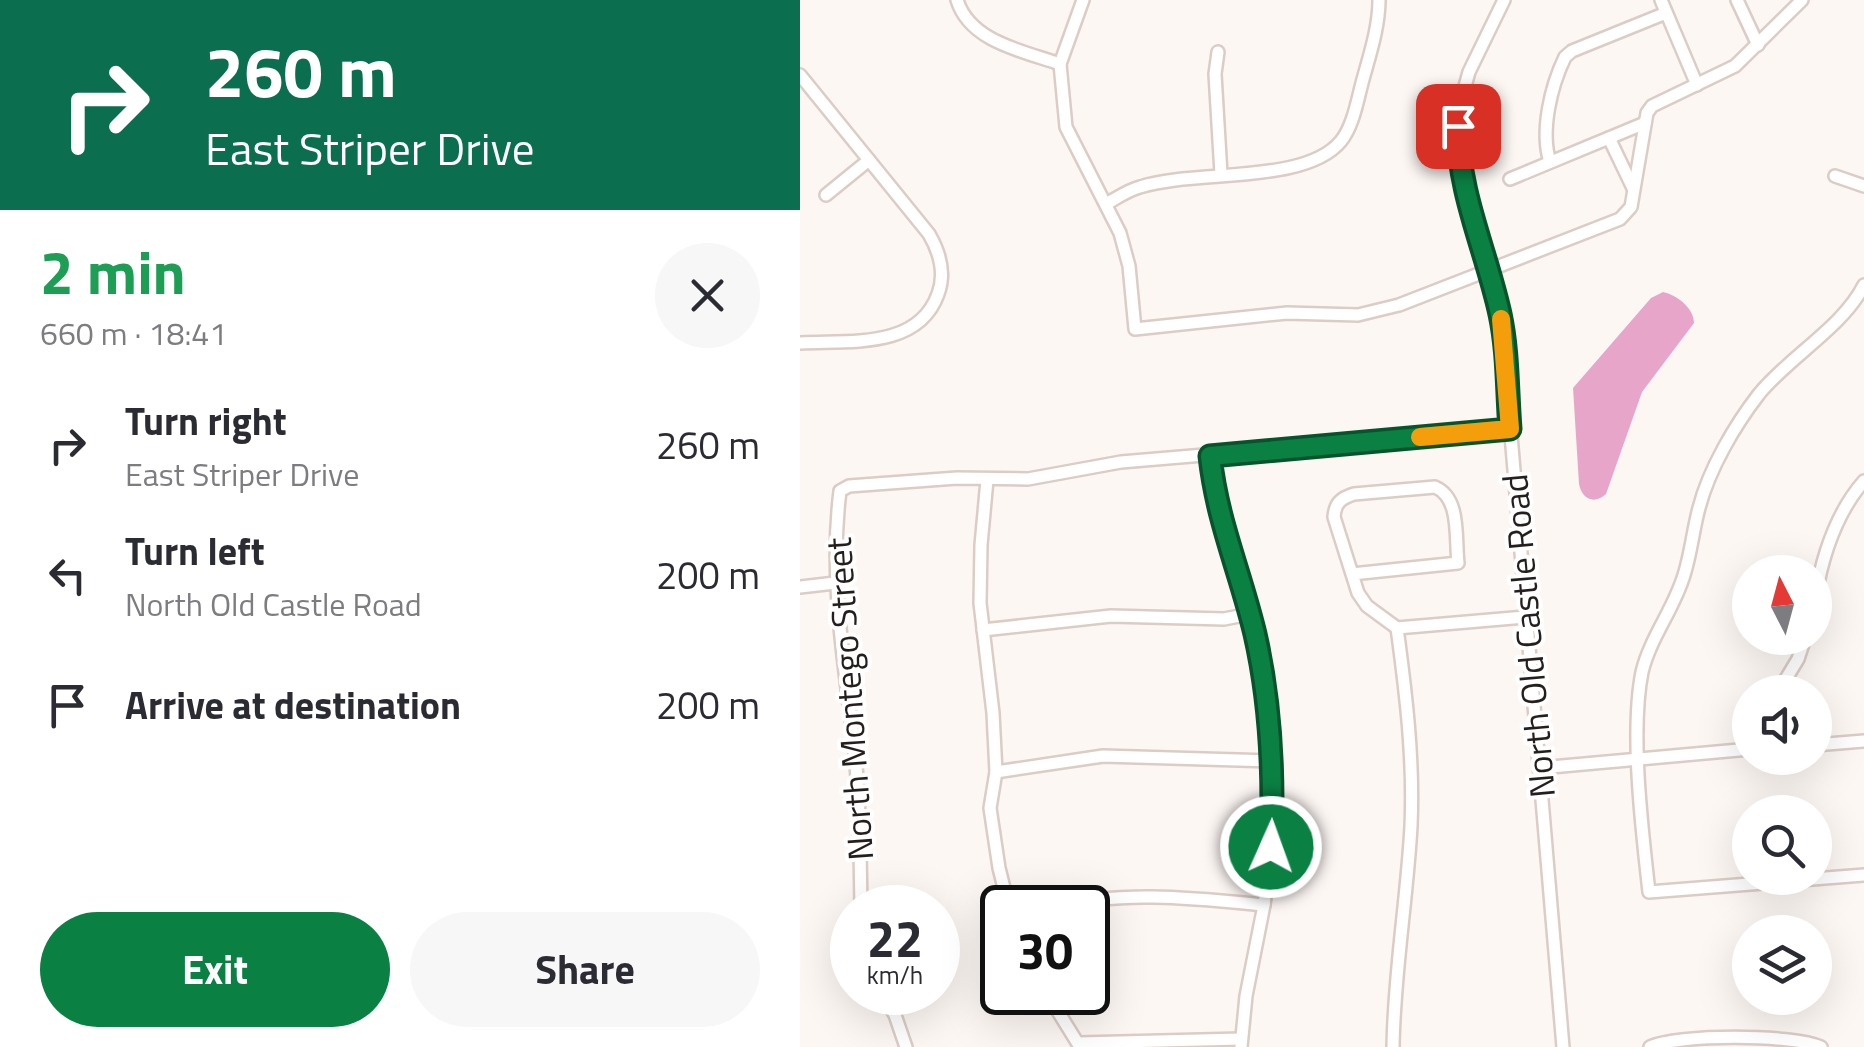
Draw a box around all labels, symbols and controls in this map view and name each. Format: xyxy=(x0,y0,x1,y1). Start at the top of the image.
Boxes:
text: 260 m xyxy=(205,18,397,124)
icon: right xyxy=(40,40,170,170)
pin xyxy=(1416,84,1501,169)
icon: arrive xyxy=(1431,99,1486,154)
text: East Striper Drive xyxy=(205,114,535,182)
text: 2 min xyxy=(40,226,186,317)
button: close xyxy=(655,243,760,348)
text: 660 m · 18:41 xyxy=(40,309,227,357)
text: Turn right xyxy=(125,392,287,450)
text: 260 m xyxy=(656,416,760,474)
icon: right xyxy=(40,418,95,473)
text: East Striper Drive xyxy=(125,450,359,498)
street label: North Old Castle Road xyxy=(1487,472,1569,800)
text: Turn left xyxy=(125,522,265,580)
street label: North Montego Street xyxy=(811,536,887,862)
text: 200 m xyxy=(656,546,760,604)
icon: left xyxy=(40,548,95,603)
north arrow xyxy=(1732,555,1832,655)
map controls xyxy=(1732,555,1832,1015)
text: North Old Castle Road xyxy=(125,580,422,628)
button: sound xyxy=(1732,675,1832,775)
text: Arrive at destination xyxy=(125,676,461,734)
text: 200 m xyxy=(656,676,760,734)
icon: arrive xyxy=(40,678,95,733)
position arrow xyxy=(1219,795,1323,899)
button: search xyxy=(1732,795,1832,895)
speed limit sign: 30 xyxy=(980,885,1110,1015)
text: 22 xyxy=(867,900,923,976)
button: Exit xyxy=(40,912,390,1027)
button: Share xyxy=(410,912,760,1027)
button: layers xyxy=(1732,915,1832,1015)
text: km/h xyxy=(867,956,923,994)

